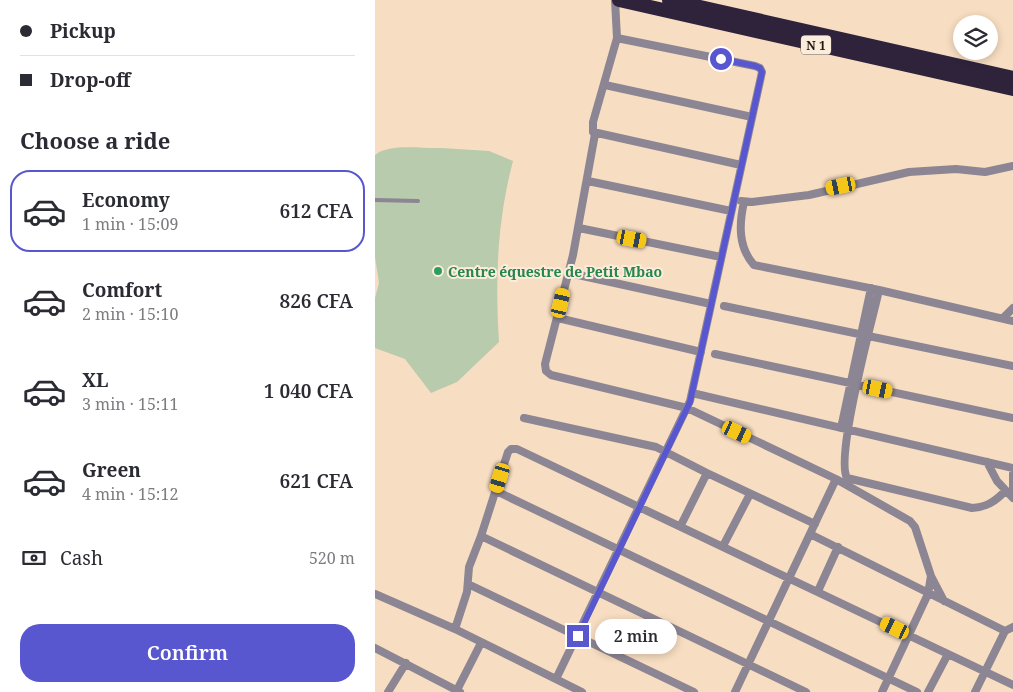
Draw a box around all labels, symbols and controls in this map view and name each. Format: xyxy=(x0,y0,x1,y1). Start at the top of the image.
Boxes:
map controls xyxy=(953,15,998,60)
button: layers xyxy=(953,15,998,60)
text: Pickup xyxy=(50,18,116,44)
road number: N 1 xyxy=(801,36,831,54)
route start xyxy=(710,48,732,70)
text: Drop-off xyxy=(50,67,130,93)
text: Choose a ride xyxy=(20,125,170,155)
car xyxy=(824,176,857,196)
text: Economy xyxy=(82,187,170,213)
icon: car xyxy=(22,189,67,234)
text: 612 CFA xyxy=(279,198,353,224)
text: 1 min · 15:09 xyxy=(82,213,178,235)
car xyxy=(615,229,648,249)
place label: Centre équestre de Petit Mbao xyxy=(448,262,662,281)
marker: Centre équestre de Petit Mbao xyxy=(432,265,444,277)
text: Comfort xyxy=(82,277,162,303)
icon: car xyxy=(22,279,67,324)
car xyxy=(550,287,571,319)
text: 826 CFA xyxy=(279,288,353,314)
text: 2 min · 15:10 xyxy=(82,303,178,325)
text: XL xyxy=(82,367,108,393)
icon: car xyxy=(22,369,67,414)
text: 1 040 CFA xyxy=(264,378,353,404)
car xyxy=(861,379,894,399)
text: 3 min · 15:11 xyxy=(82,393,178,415)
car xyxy=(720,419,753,445)
text: Green xyxy=(82,457,141,483)
icon: car xyxy=(22,459,67,504)
car xyxy=(488,461,511,495)
text: 621 CFA xyxy=(279,468,353,494)
text: 4 min · 15:12 xyxy=(82,483,178,505)
icon: cash xyxy=(20,544,48,572)
text: Cash xyxy=(60,545,103,571)
text: 520 m xyxy=(309,547,355,569)
car xyxy=(878,615,911,641)
callout: 2 min xyxy=(595,618,678,654)
button: Confirm xyxy=(20,624,355,682)
route end xyxy=(567,625,589,647)
text: 2 min xyxy=(614,625,658,647)

